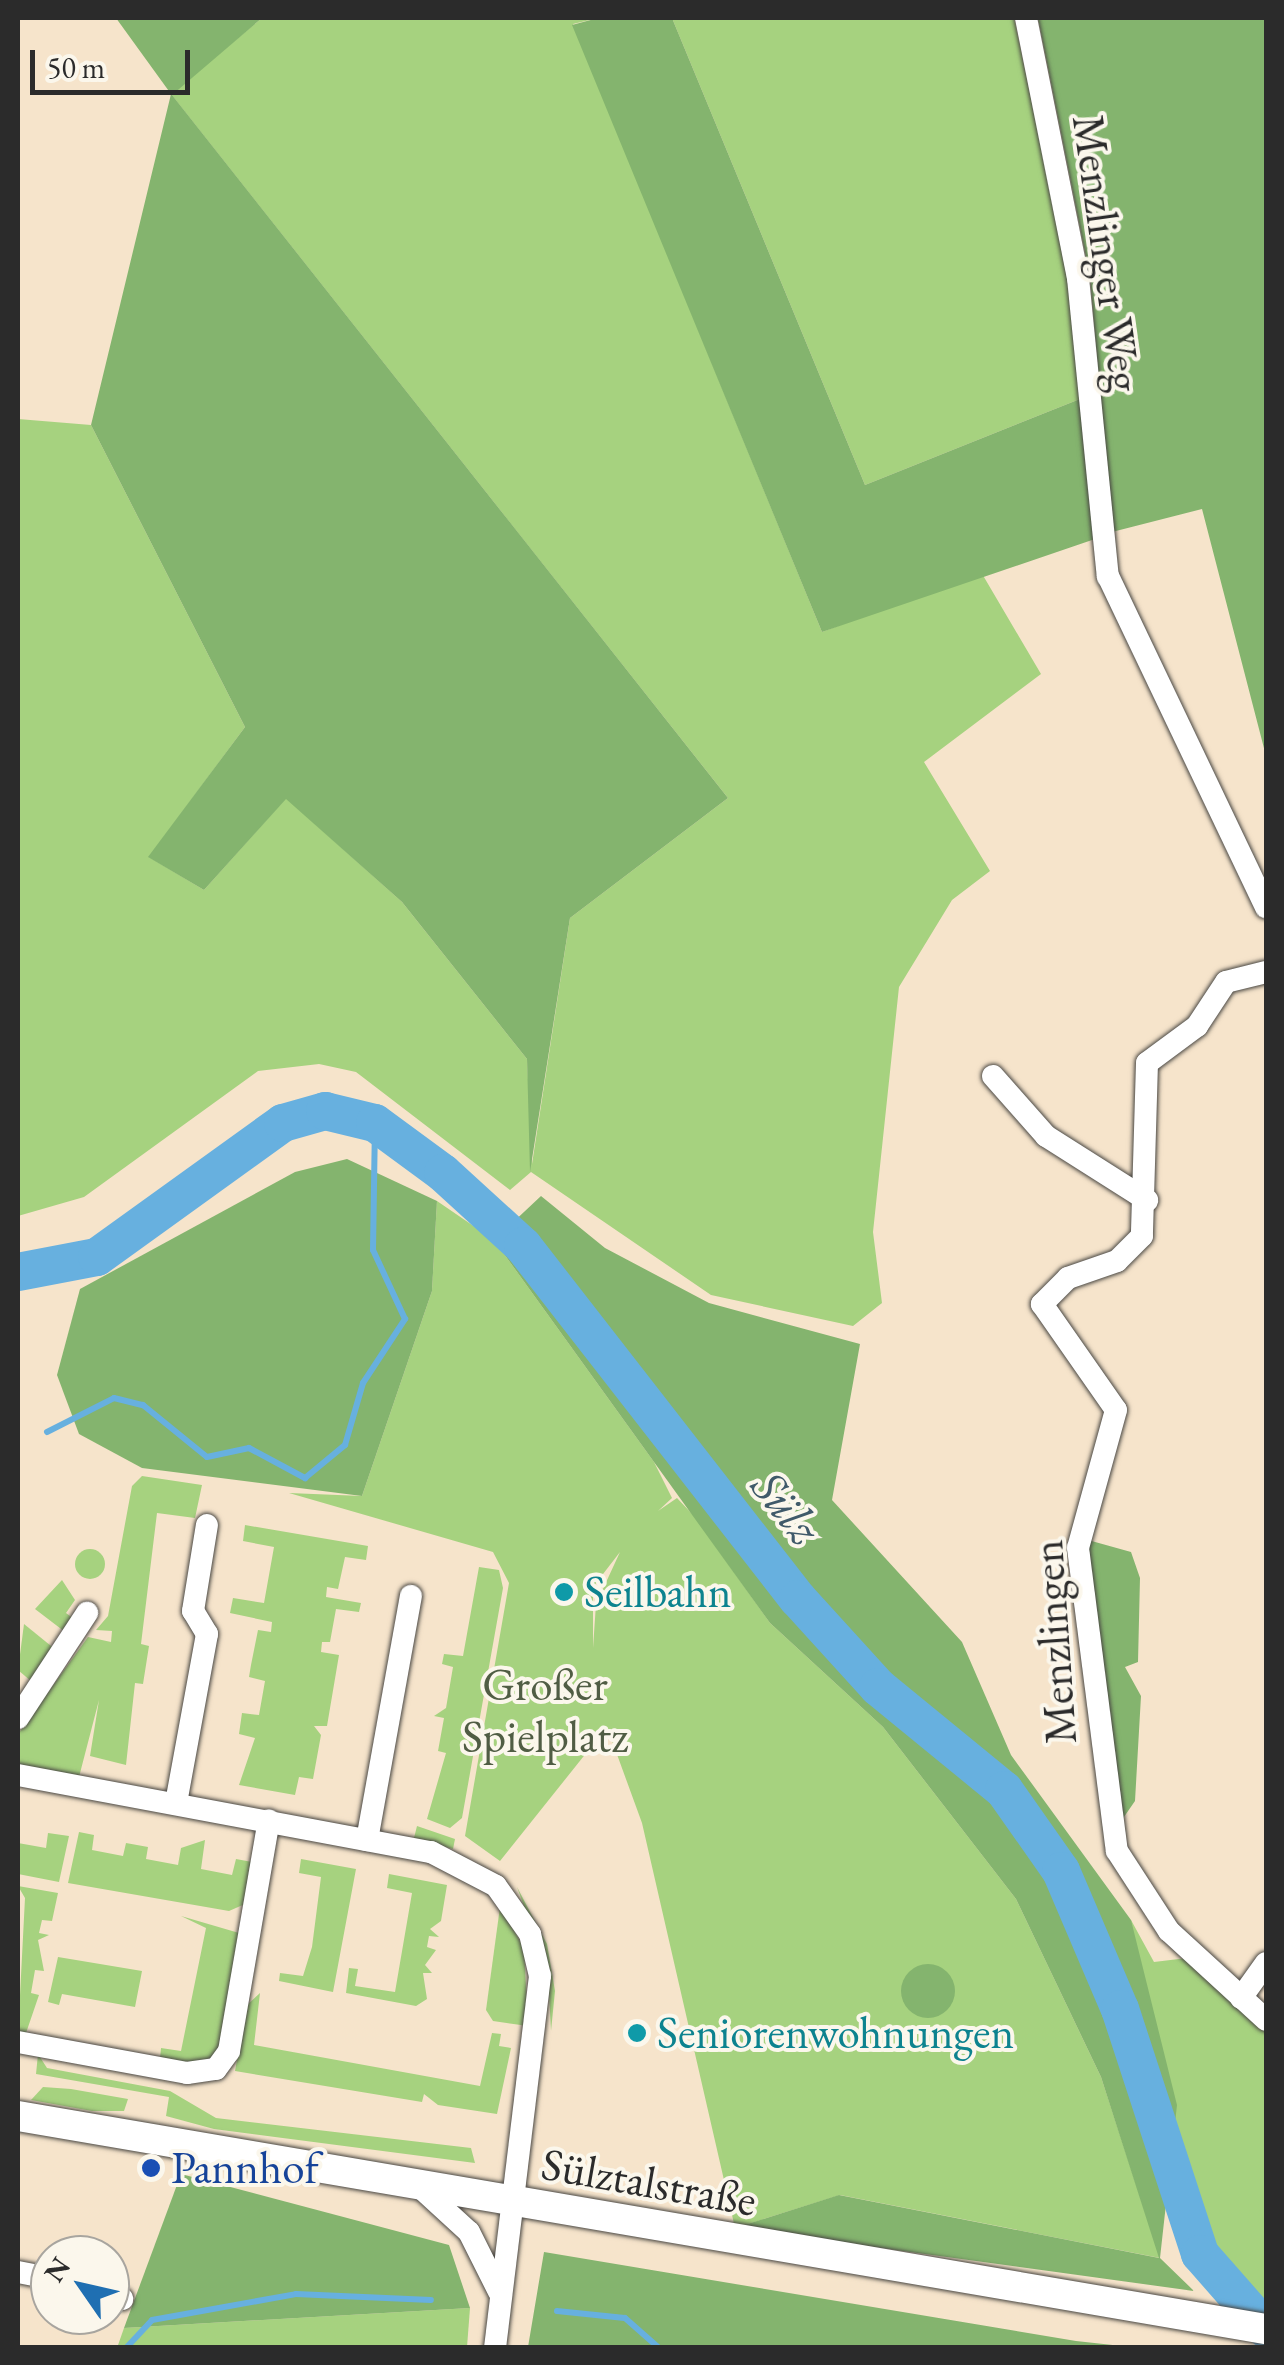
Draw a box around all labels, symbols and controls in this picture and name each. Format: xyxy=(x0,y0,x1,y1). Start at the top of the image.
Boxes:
scale bar xyxy=(35,30,195,92)
text: 50 m xyxy=(47,48,105,87)
street label: Menzlinger Weg xyxy=(1061,111,1153,395)
water label: Sülz xyxy=(740,1458,834,1556)
street label: Menzlingen xyxy=(1020,1538,1088,1746)
place label: Seilbahn xyxy=(584,1565,731,1619)
marker: Seilbahn xyxy=(553,1581,575,1603)
park label: Großer Spielplatz xyxy=(462,1658,628,1764)
place label: Seniorenwohnungen xyxy=(657,2006,1014,2060)
marker: Seniorenwohnungen xyxy=(626,2022,648,2044)
street label: Sülztalstraße xyxy=(537,2137,761,2227)
place label: Pannhof xyxy=(171,2141,319,2195)
marker: Pannhof xyxy=(140,2157,162,2179)
north arrow xyxy=(30,2235,130,2335)
text: N xyxy=(36,2250,78,2289)

